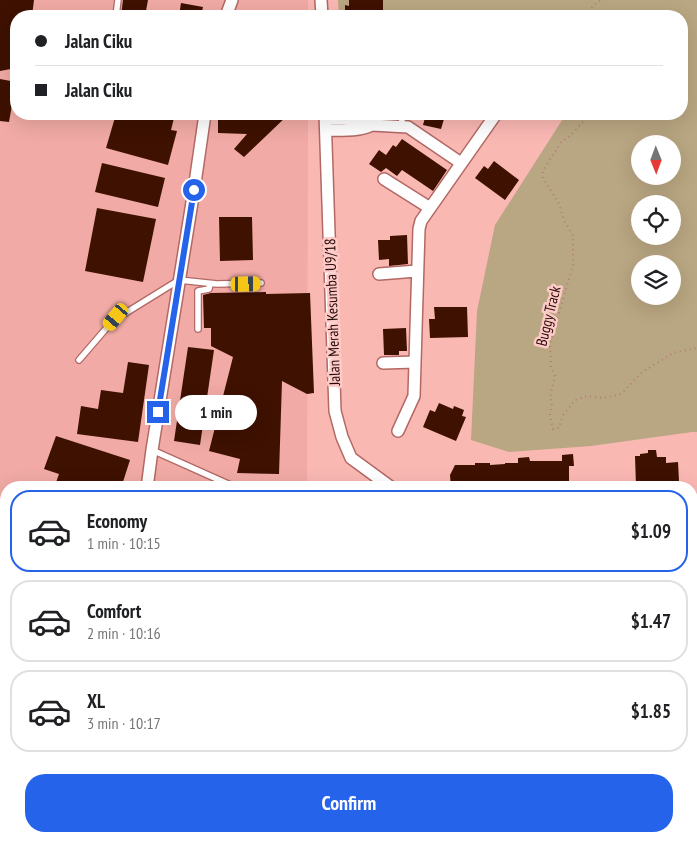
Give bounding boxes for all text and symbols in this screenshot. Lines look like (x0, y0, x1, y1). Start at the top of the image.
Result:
text: Jalan Ciku (65, 29, 132, 53)
text: Jalan Ciku (65, 78, 132, 102)
north arrow (631, 135, 681, 185)
map controls (631, 135, 681, 305)
route start (183, 179, 205, 201)
button: locate (631, 195, 681, 245)
street label: Jalan Merah Kesumba U9/18 (320, 238, 344, 387)
button: layers (631, 255, 681, 305)
car (230, 276, 261, 292)
street label: Buggy Track (531, 284, 565, 348)
car (100, 301, 131, 333)
callout: 1 min (176, 394, 258, 430)
route end (147, 401, 169, 423)
text: 1 min (200, 402, 232, 422)
icon: car (27, 509, 72, 554)
text: Economy (87, 509, 147, 533)
text: $1.09 (631, 519, 671, 543)
text: 1 min · 10:15 (87, 533, 161, 553)
icon: car (27, 599, 72, 644)
text: Comfort (87, 599, 141, 623)
text: $1.47 (631, 609, 671, 633)
text: 2 min · 10:16 (87, 623, 161, 643)
icon: car (27, 689, 72, 734)
text: XL (87, 689, 105, 713)
text: $1.85 (631, 699, 671, 723)
text: 3 min · 10:17 (87, 713, 161, 733)
button: Confirm (25, 774, 673, 832)

